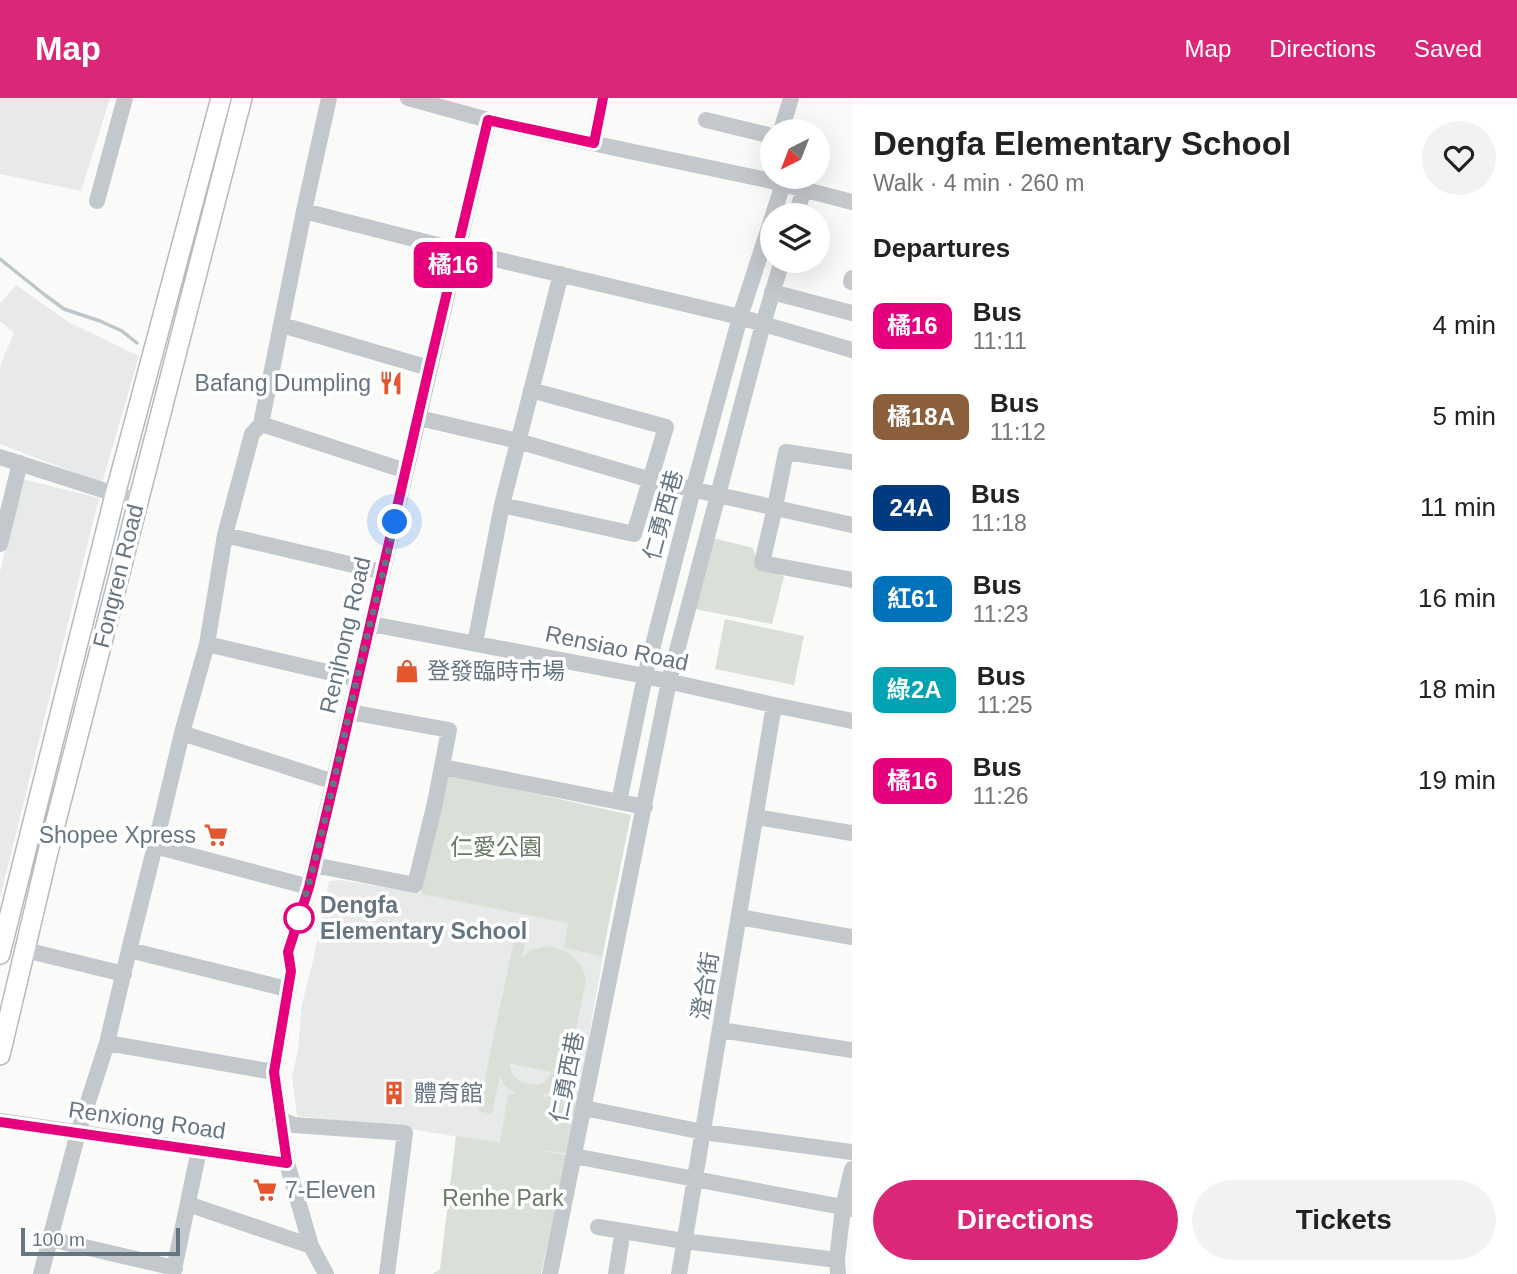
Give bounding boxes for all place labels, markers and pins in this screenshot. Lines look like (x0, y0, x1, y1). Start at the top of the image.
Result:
restaurant icon: Bafang Dumpling (377, 369, 405, 397)
place label: Bafang Dumpling (195, 370, 371, 396)
shop icon: 登發臨時市場 (393, 657, 421, 685)
place label: 登發臨時市場 (427, 658, 565, 684)
supermarket icon: Shopee Xpress (202, 821, 230, 849)
place label: Shopee Xpress (39, 822, 196, 848)
place label: Dengfa Elementary School (320, 892, 527, 944)
marker: Dengfa Elementary School (284, 903, 314, 933)
building icon: 體育館 (380, 1079, 408, 1107)
place label: 體育館 (414, 1080, 483, 1106)
supermarket icon: 7-Eleven (251, 1176, 279, 1204)
place label: 7-Eleven (285, 1177, 376, 1203)

